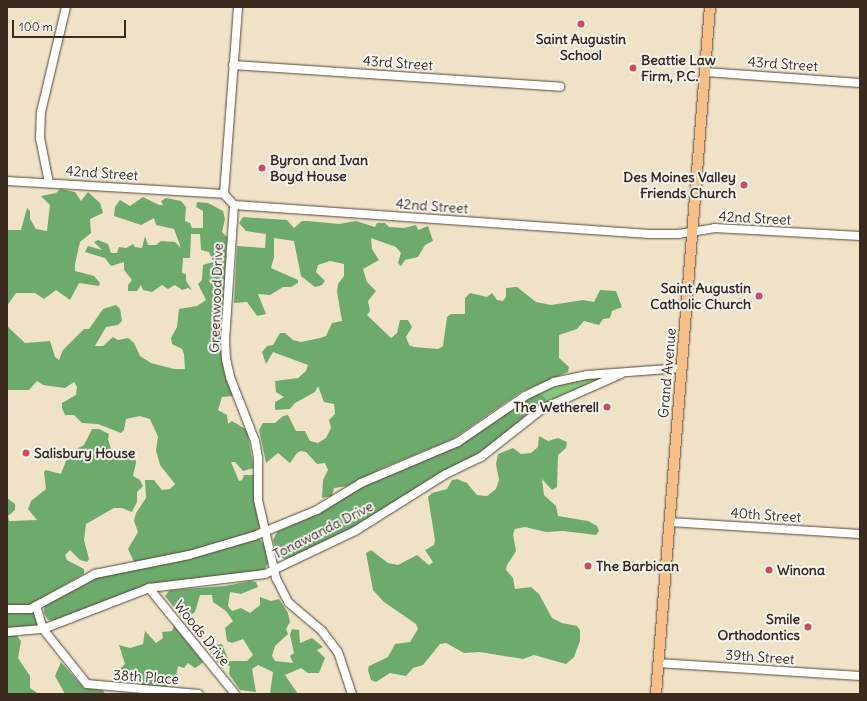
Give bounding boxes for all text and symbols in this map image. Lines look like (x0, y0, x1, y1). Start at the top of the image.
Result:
scale bar (14, 12, 128, 38)
text: 100 m (19, 19, 53, 34)
marker: Saint Augustin School (576, 19, 586, 29)
place label: Saint Augustin School (536, 31, 626, 64)
street label: 43rd Street (362, 52, 434, 74)
place label: Beattie Law Firm, P.C. (641, 52, 716, 84)
street label: 43rd Street (747, 53, 819, 75)
marker: Beattie Law Firm, P.C. (628, 63, 638, 73)
place label: Byron and Ivan Boyd House (270, 152, 368, 184)
street label: 42nd Street (65, 162, 139, 184)
marker: Byron and Ivan Boyd House (257, 163, 267, 173)
place label: Des Moines Valley Friends Church (623, 169, 736, 202)
marker: Des Moines Valley Friends Church (739, 180, 749, 190)
street label: 42nd Street (395, 195, 469, 217)
street label: 42nd Street (718, 208, 792, 228)
street label: Greenwood Drive (206, 243, 226, 353)
place label: Saint Augustin Catholic Church (650, 280, 751, 312)
marker: Saint Augustin Catholic Church (754, 291, 764, 301)
street label: Grand Avenue (655, 327, 679, 419)
place label: The Wetherell (514, 399, 599, 415)
marker: The Wetherell (602, 402, 612, 412)
place label: Salisbury House (34, 445, 135, 461)
marker: Salisbury House (21, 448, 31, 458)
street label: Tonawanda Drive (270, 498, 376, 562)
street label: 40th Street (730, 504, 802, 526)
place label: The Barbican (596, 558, 679, 574)
marker: The Barbican (583, 561, 593, 571)
place label: Winona (777, 562, 825, 578)
marker: Winona (764, 565, 774, 575)
street label: Woods Drive (171, 597, 233, 669)
place label: Smile Orthodontics (717, 611, 800, 644)
marker: Smile Orthodontics (803, 622, 813, 632)
street label: 39th Street (725, 646, 795, 668)
street label: 38th Place (112, 666, 180, 688)

